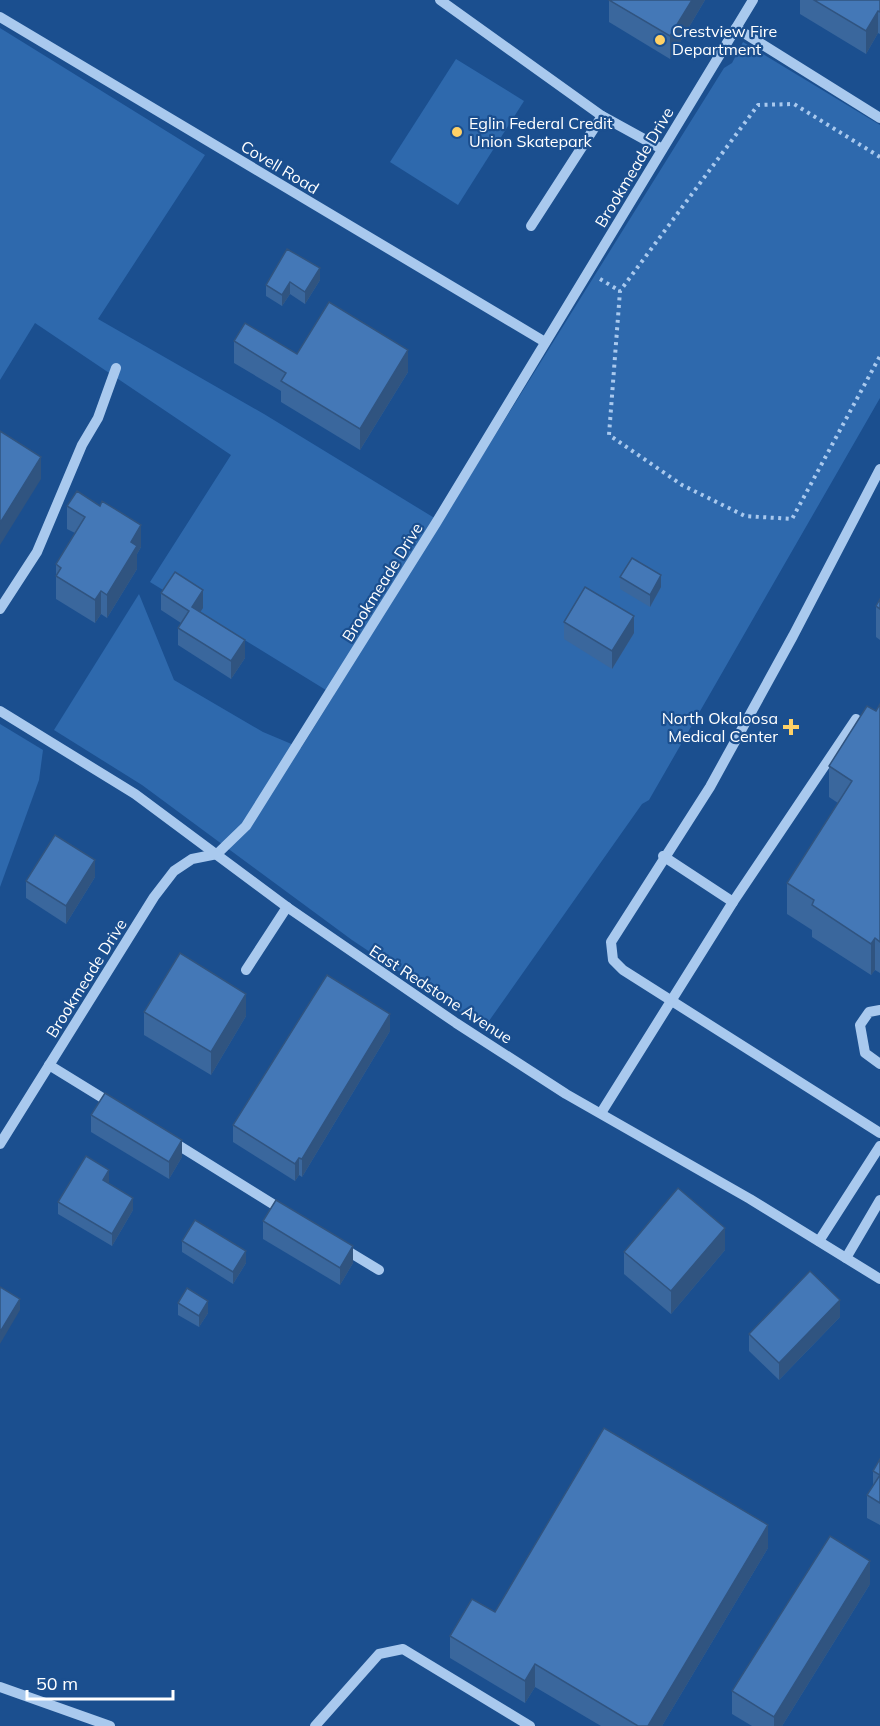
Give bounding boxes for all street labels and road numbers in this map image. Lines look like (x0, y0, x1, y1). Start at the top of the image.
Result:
street label: Brookmeade Drive (590, 103, 678, 231)
street label: Covell Road (237, 136, 323, 198)
street label: Brookmeade Drive (337, 519, 427, 645)
street label: Brookmeade Drive (41, 915, 131, 1041)
street label: East Redstone Avenue (366, 940, 516, 1048)

